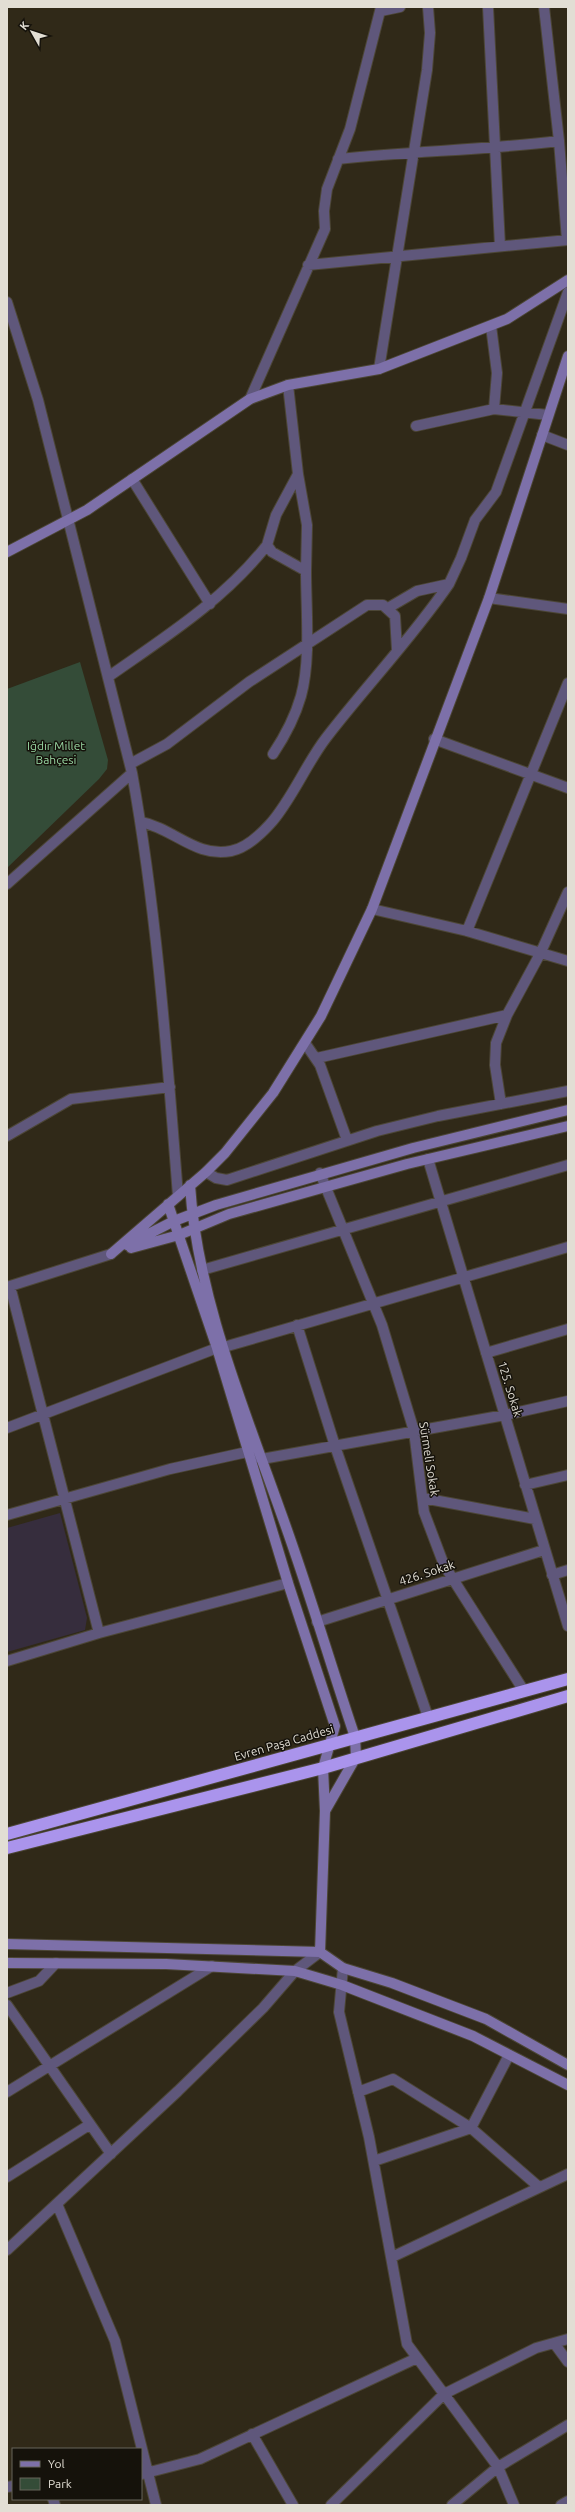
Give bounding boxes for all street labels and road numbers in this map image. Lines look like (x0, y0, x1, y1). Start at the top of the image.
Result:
street label: 125. Sokak (496, 1359, 525, 1418)
street label: Sürmeli Sokak (417, 1421, 442, 1497)
street label: 426. Sokak (397, 1557, 456, 1588)
street label: Evren Paşa Caddesi (233, 1722, 335, 1763)

